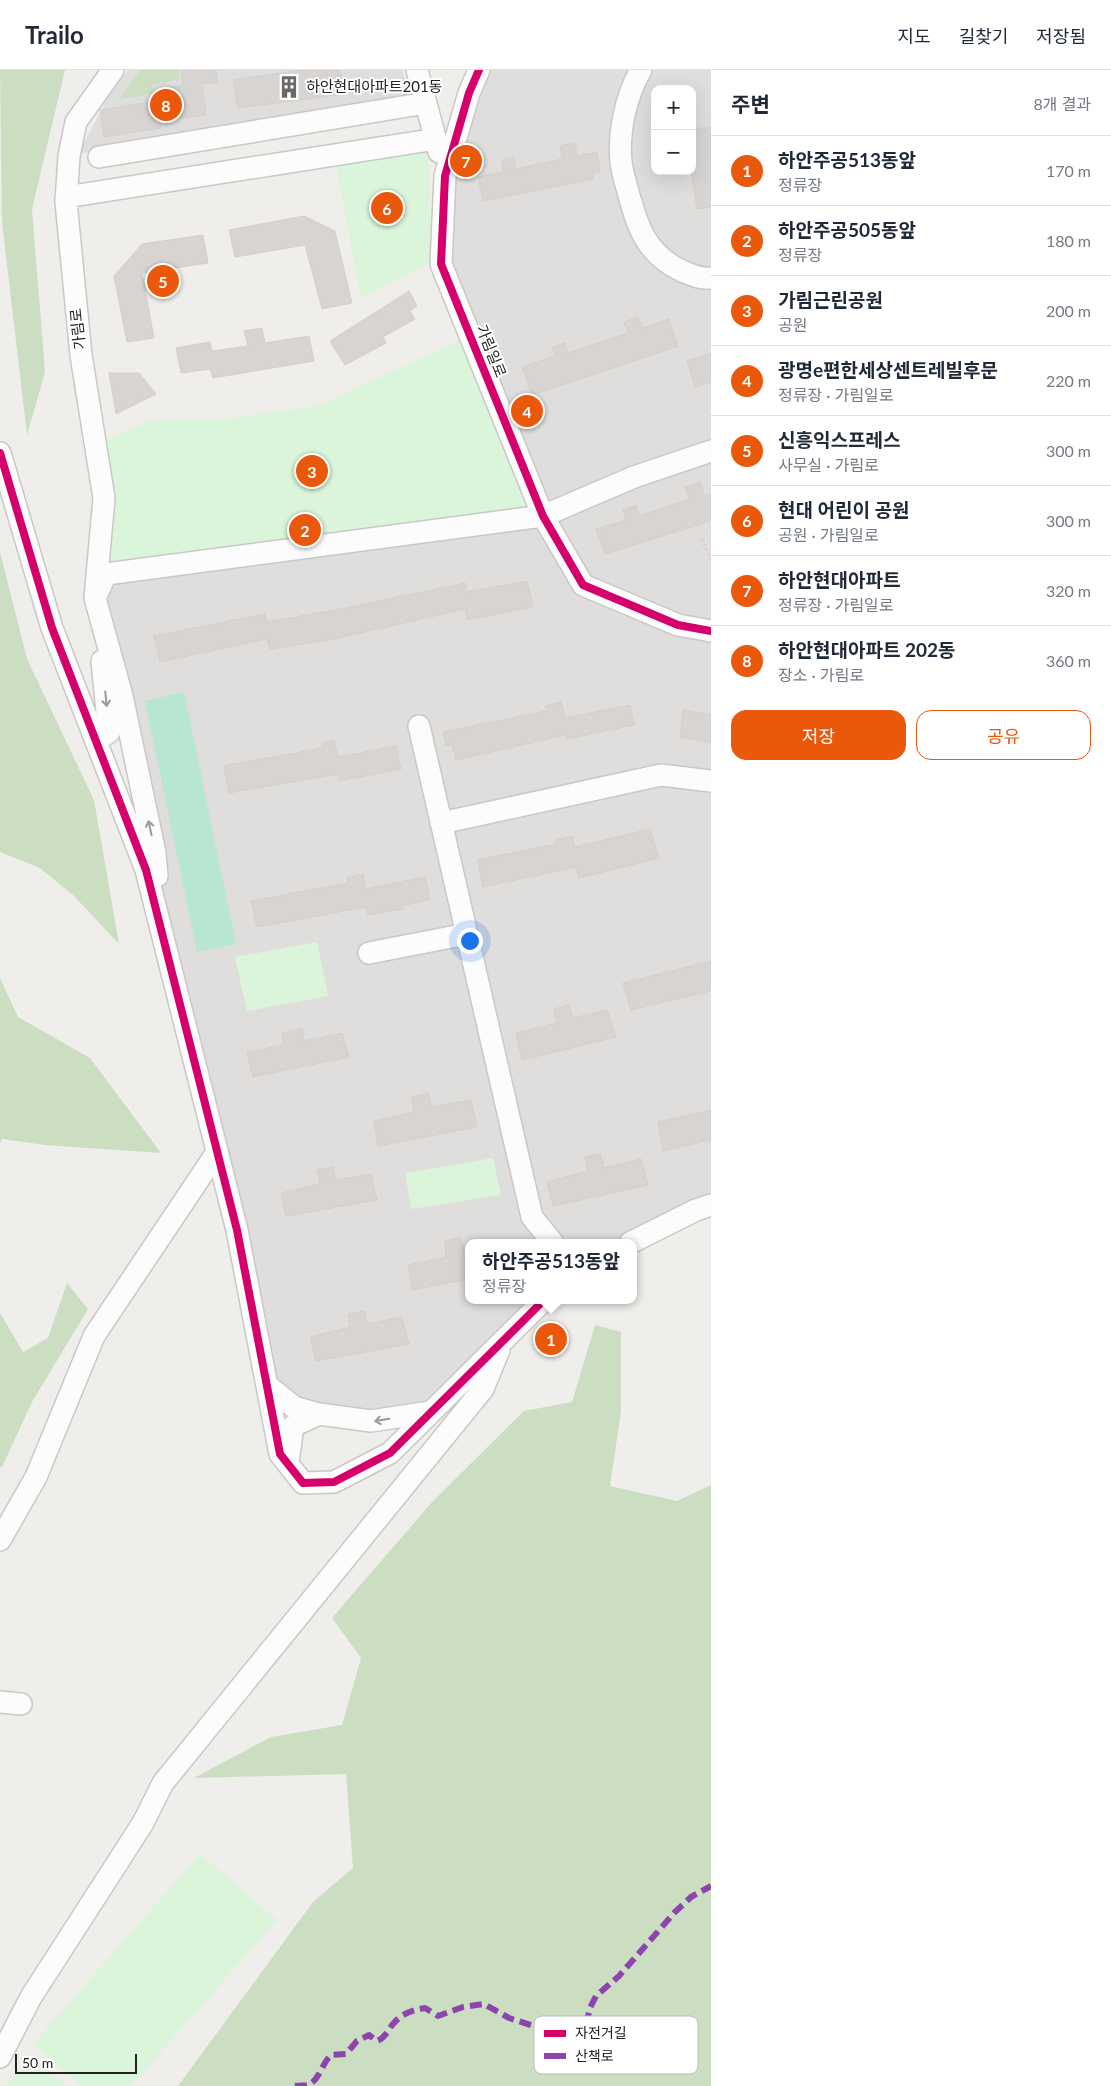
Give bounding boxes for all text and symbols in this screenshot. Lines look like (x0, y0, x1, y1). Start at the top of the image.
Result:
text: Trailo (25, 20, 84, 49)
text: 지도 (898, 25, 931, 47)
text: 길찾기 (959, 25, 1008, 47)
text: 저장됨 (1036, 25, 1086, 47)
building icon: 하안현대아파트201동 (276, 74, 302, 100)
place label: 하안현대아파트201동 (306, 77, 443, 95)
map controls (651, 85, 696, 175)
button: + (651, 85, 696, 130)
pin: 8 (150, 86, 182, 124)
text: 주변 (731, 91, 770, 116)
text: 8개 결과 (1033, 94, 1091, 113)
button: − (651, 130, 696, 175)
pin: 7 (450, 142, 482, 180)
text: 하안주공513동앞 (778, 148, 916, 171)
text: 1 (742, 161, 752, 180)
text: 170 m (1046, 161, 1091, 180)
text: 정류장 (778, 175, 822, 194)
pin: 6 (371, 189, 403, 227)
text: 하안주공505동앞 (778, 218, 916, 241)
text: 2 (742, 231, 752, 250)
text: 180 m (1046, 231, 1091, 250)
text: 정류장 (778, 245, 822, 264)
pin: 5 (147, 262, 179, 300)
text: 가림근린공원 (778, 288, 883, 311)
text: 3 (742, 301, 752, 320)
text: 200 m (1046, 301, 1091, 320)
street label: 가림로 (66, 308, 88, 351)
text: 공원 (778, 315, 807, 334)
street label: 가림일로 (473, 322, 511, 380)
text: 광명e편한세상센트레빌후문 (778, 358, 998, 381)
text: 4 (742, 371, 752, 390)
text: 220 m (1046, 371, 1091, 390)
text: 정류장 · 가림일로 (778, 385, 893, 404)
pin: 4 (511, 392, 543, 430)
text: 신흥익스프레스 (778, 428, 900, 451)
text: 5 (742, 441, 752, 460)
text: 300 m (1046, 441, 1091, 460)
pin: 3 (296, 452, 328, 490)
text: 사무실 · 가림로 (778, 455, 879, 474)
text: 현대 어린이 공원 (778, 498, 910, 521)
pin: 2 (289, 511, 321, 549)
text: 6 (742, 511, 752, 530)
text: 300 m (1046, 511, 1091, 530)
text: 공원 · 가림일로 (778, 525, 879, 544)
text: 하안현대아파트 (778, 568, 900, 591)
text: 7 (742, 581, 752, 600)
text: 320 m (1046, 581, 1091, 600)
text: 정류장 · 가림일로 (778, 595, 893, 614)
text: 하안현대아파트 202동 (778, 638, 956, 661)
text: 8 (742, 651, 752, 670)
text: 360 m (1046, 651, 1091, 670)
text: 장소 · 가림로 (778, 665, 864, 684)
one-way arrow (101, 691, 110, 707)
button: 저장 (731, 710, 906, 760)
button: 공유 (916, 710, 1091, 760)
one-way arrow (144, 821, 154, 837)
your location (457, 928, 483, 954)
popup (465, 1239, 637, 1304)
text: 하안주공513동앞 (482, 1249, 620, 1272)
text: 정류장 (482, 1276, 526, 1295)
pin: 1 (535, 1320, 567, 1358)
one-way arrow (375, 1415, 391, 1425)
legend (534, 2016, 698, 2074)
text: 자전거길 (575, 2024, 627, 2041)
text: 산책로 (575, 2047, 614, 2064)
scale bar (15, 2051, 138, 2074)
text: 50 m (22, 2054, 53, 2071)

